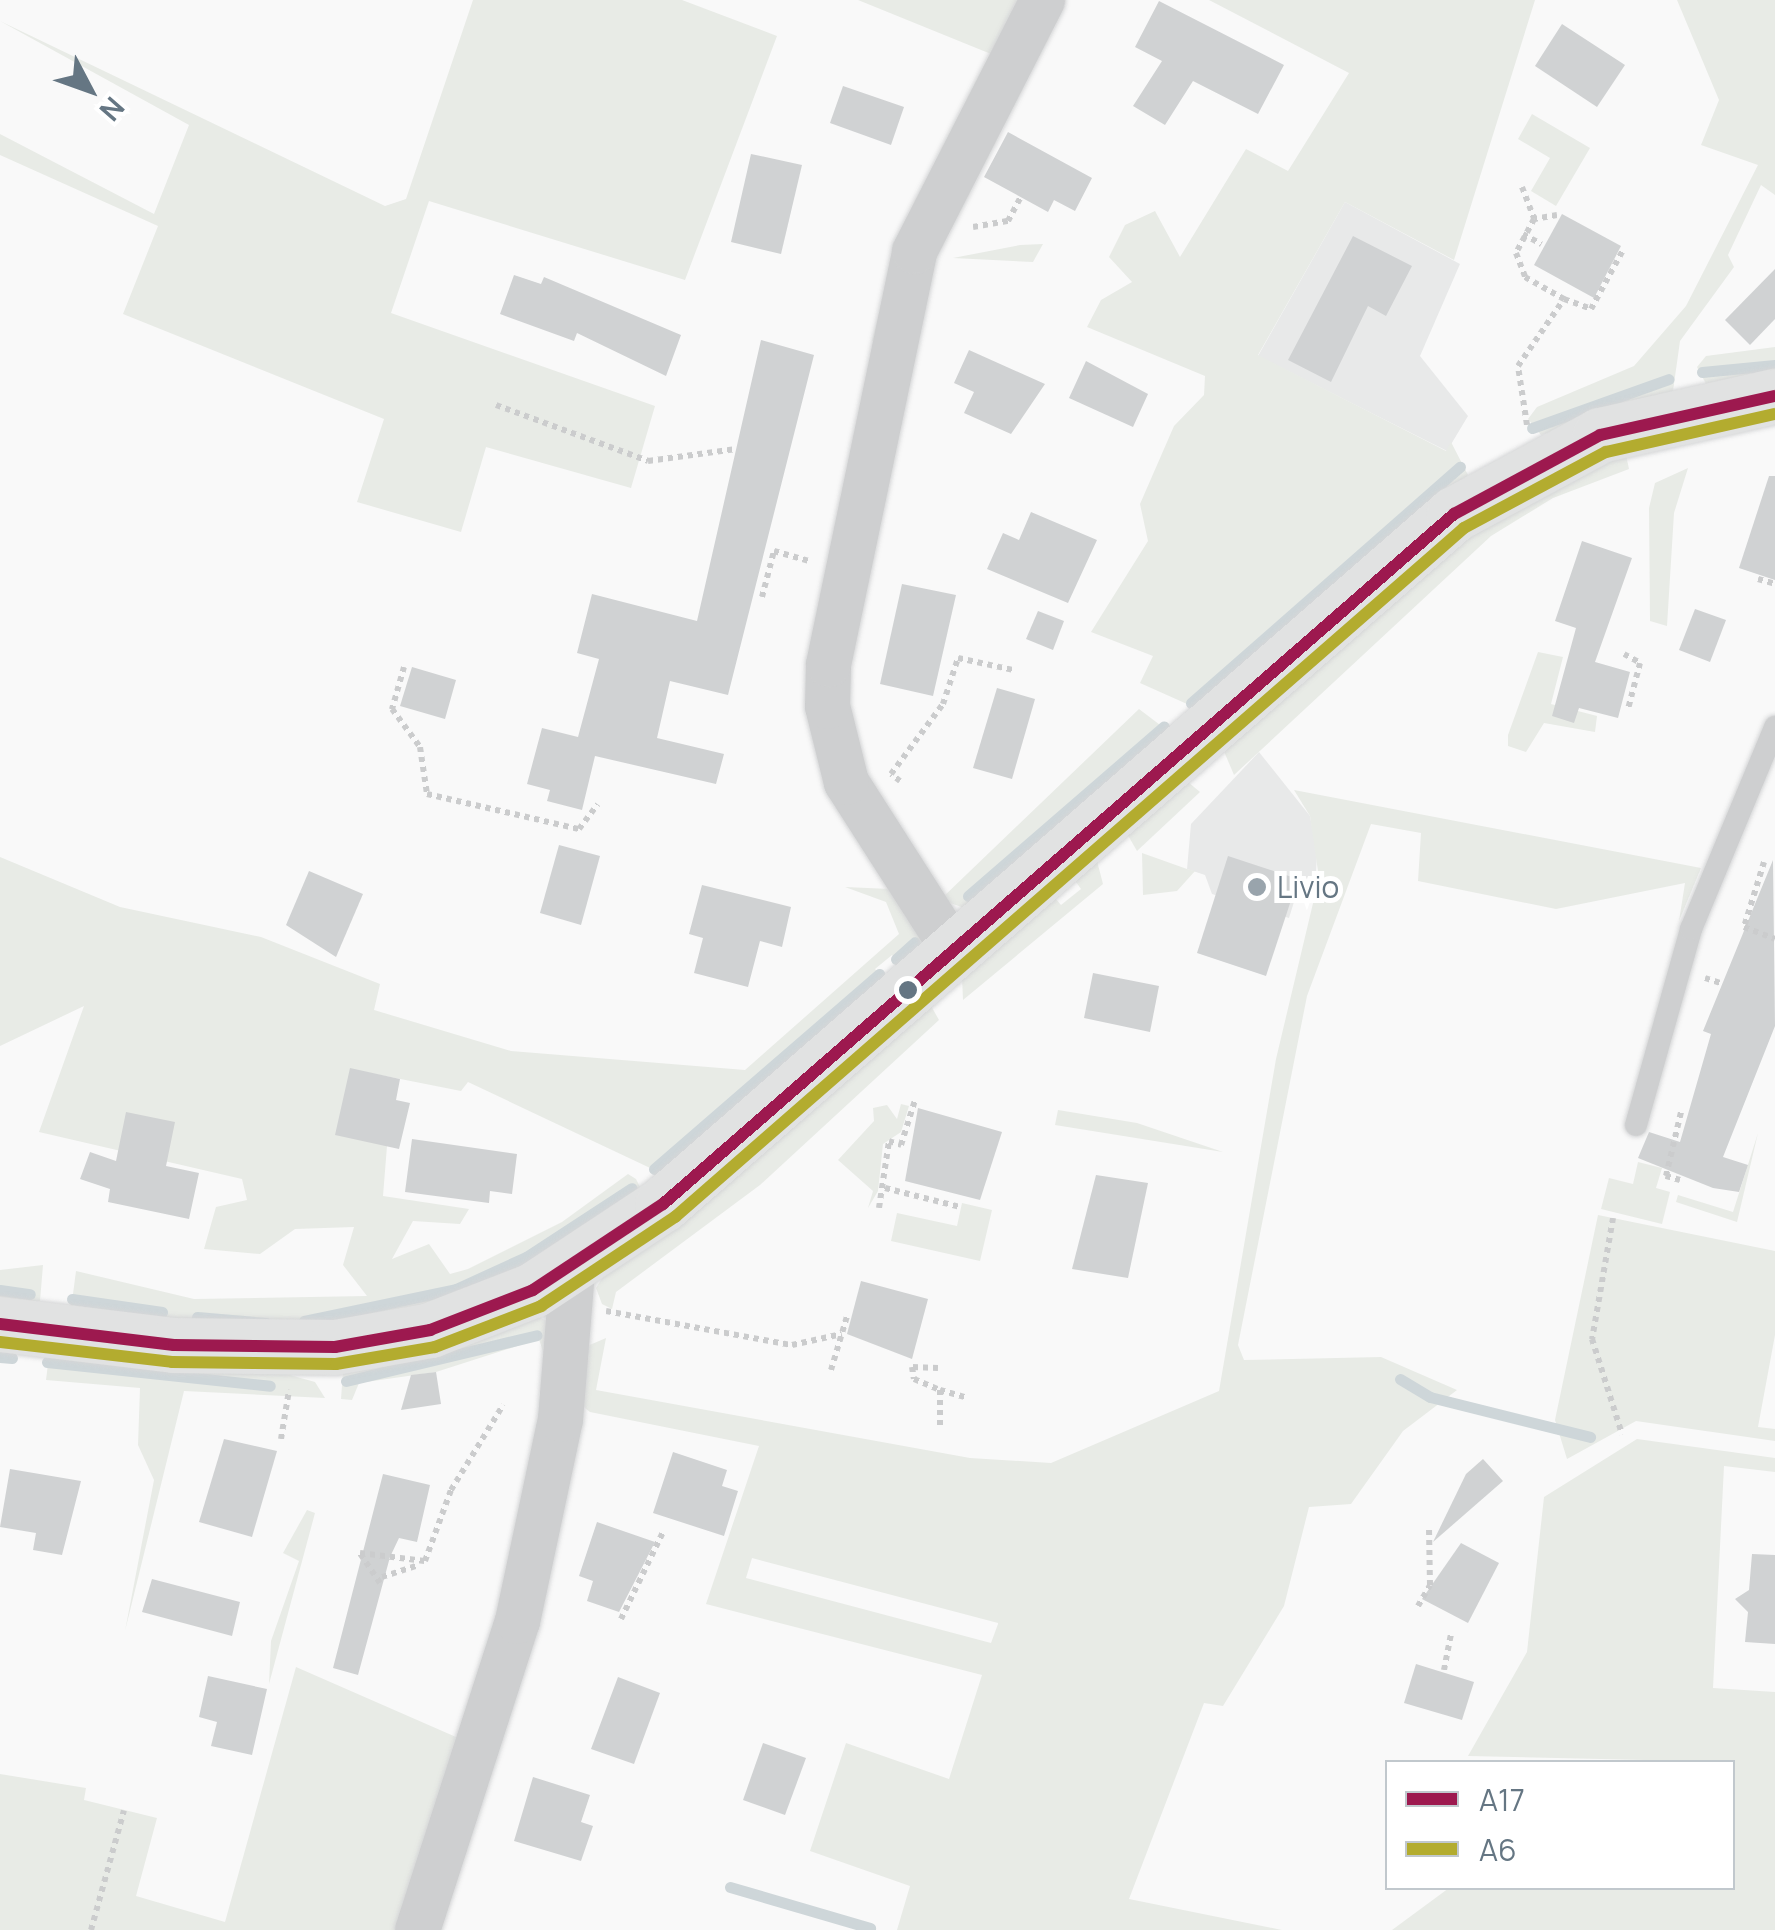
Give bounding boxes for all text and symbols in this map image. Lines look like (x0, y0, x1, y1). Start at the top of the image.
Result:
north arrow (40, 40, 140, 140)
text: N (92, 90, 134, 130)
place label: Livio (1277, 869, 1339, 905)
marker: Livio (1246, 876, 1268, 898)
unlabelled marker (898, 980, 918, 1000)
legend (1385, 1760, 1735, 1890)
text: A17 (1479, 1779, 1525, 1820)
text: A6 (1479, 1829, 1517, 1870)

